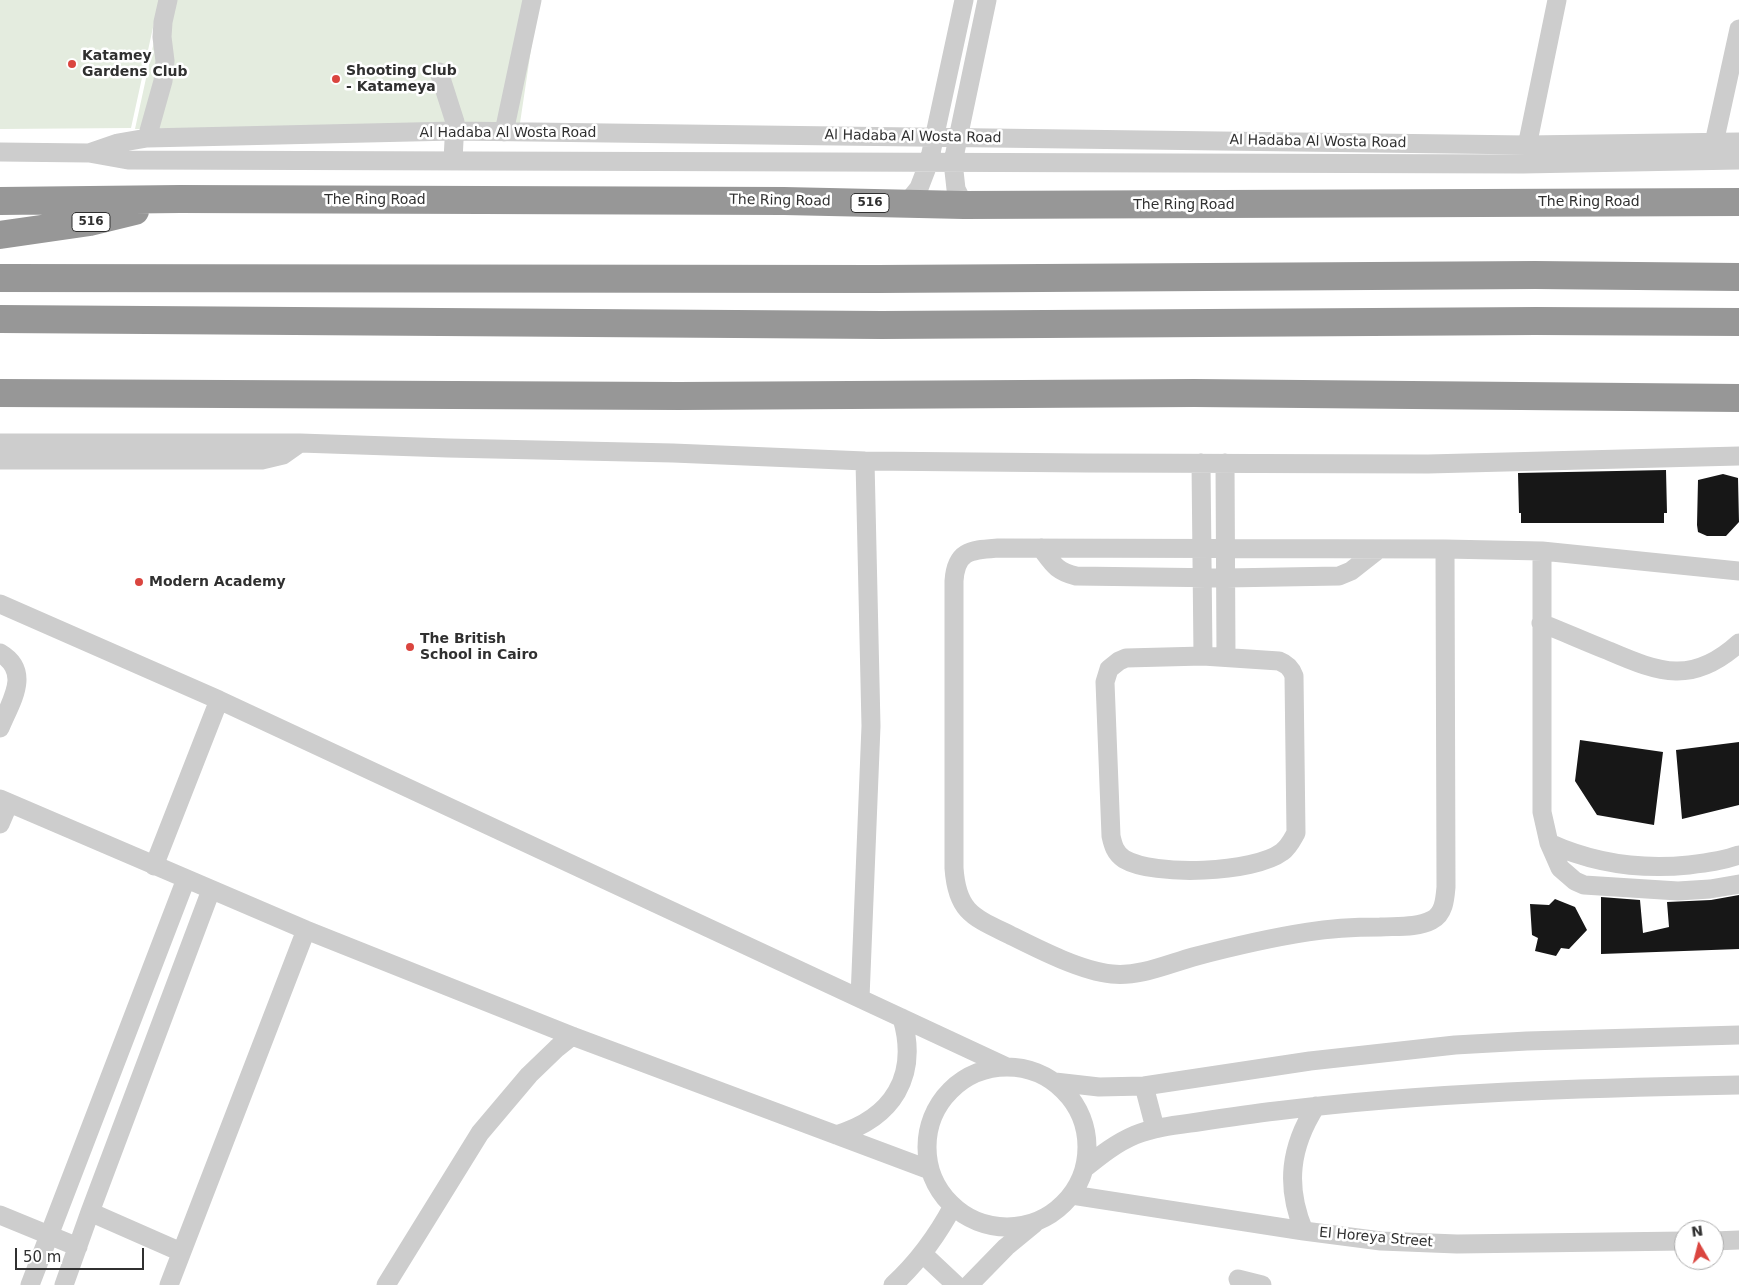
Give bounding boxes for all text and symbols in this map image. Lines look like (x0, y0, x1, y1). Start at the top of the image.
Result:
place label: Katamey Gardens Club (82, 48, 188, 80)
marker: Katamey Gardens Club (66, 58, 78, 70)
place label: Shooting Club - Katameya (346, 63, 457, 95)
marker: Shooting Club - Katameya (330, 73, 342, 85)
street label: Al Hadaba Al Wosta Road (420, 125, 596, 141)
street label: Al Hadaba Al Wosta Road (824, 127, 1002, 147)
street label: Al Hadaba Al Wosta Road (1229, 132, 1407, 152)
street label: The Ring Road (324, 192, 426, 208)
street label: The Ring Road (729, 192, 831, 210)
road number: 516 (851, 194, 889, 212)
street label: The Ring Road (1538, 194, 1640, 210)
street label: The Ring Road (1133, 197, 1235, 213)
road number: 516 (72, 212, 110, 232)
place label: Modern Academy (149, 574, 286, 590)
marker: Modern Academy (133, 576, 145, 588)
place label: The British School in Cairo (420, 631, 538, 664)
marker: The British School in Cairo (404, 641, 416, 653)
north arrow (1674, 1220, 1724, 1270)
text: N (1690, 1222, 1704, 1240)
street label: El Horeya Street (1318, 1225, 1434, 1251)
scale bar (18, 1238, 146, 1270)
text: 50 m (23, 1248, 61, 1266)

